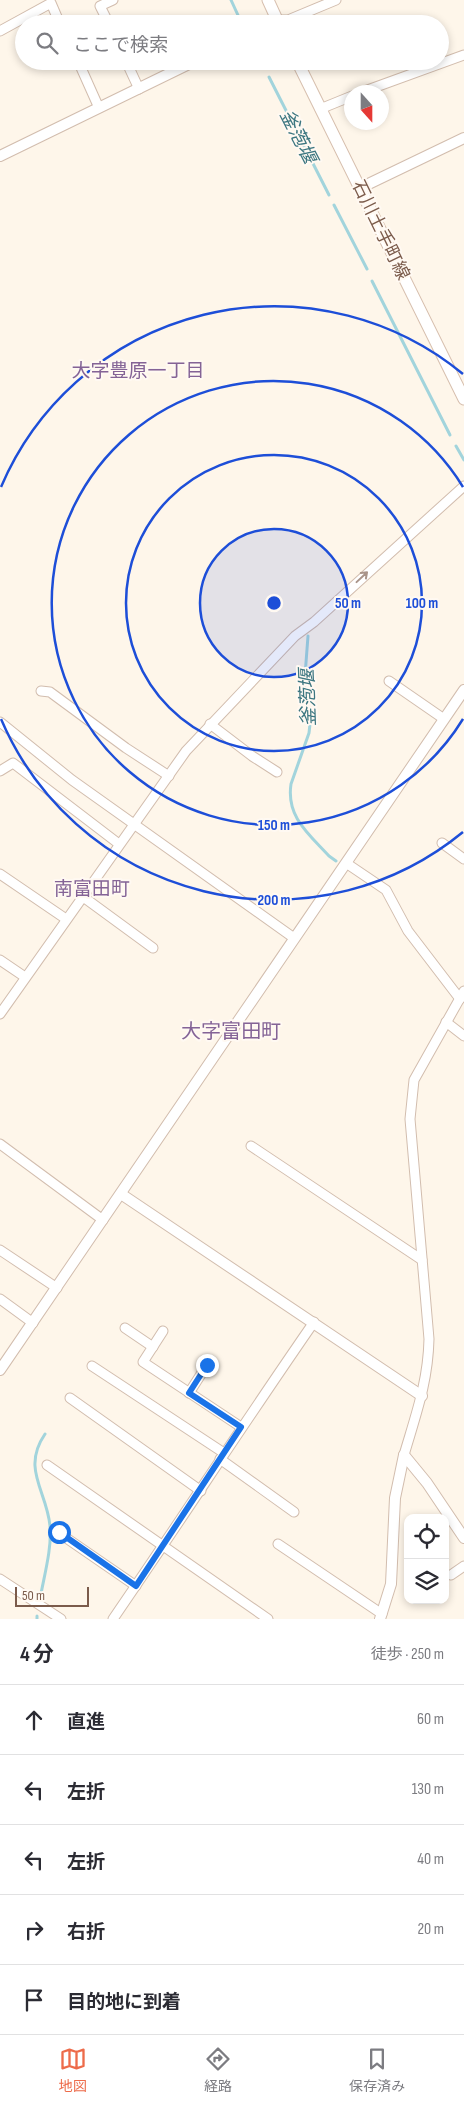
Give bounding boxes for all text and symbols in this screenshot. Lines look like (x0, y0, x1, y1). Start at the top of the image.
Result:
search box (15, 15, 449, 70)
icon: search (33, 29, 61, 57)
text: ここで検索 (73, 34, 168, 57)
north arrow (344, 85, 389, 130)
water label: 釜萢堰 (274, 106, 322, 170)
street label: 石川土手町線 (347, 177, 414, 283)
district label: 大字豊原一丁目 (71, 360, 205, 383)
one-way arrow (356, 572, 369, 583)
centre of rings (265, 594, 283, 612)
text: 50 m (335, 594, 361, 613)
text: 100 m (406, 594, 438, 613)
water label: 釜萢堰 (296, 666, 321, 727)
text: 150 m (258, 816, 290, 835)
district label: 南富田町 (54, 878, 130, 901)
text: 200 m (257, 891, 291, 910)
district label: 大字富田町 (181, 1020, 281, 1044)
route end (196, 1354, 219, 1377)
map controls (404, 1514, 449, 1604)
button: locate (404, 1514, 449, 1559)
route start (48, 1521, 71, 1544)
button: layers (404, 1559, 449, 1604)
scale bar (15, 1584, 89, 1607)
text: 50 m (22, 1587, 45, 1604)
text: 4 分 (20, 1642, 54, 1667)
text: 徒歩 · 250 m (371, 1645, 444, 1664)
icon: ahead (20, 1706, 48, 1734)
text: 60 m (417, 1710, 444, 1729)
text: 直進 (67, 1711, 105, 1734)
icon: left (20, 1776, 48, 1804)
text: 130 m (412, 1780, 444, 1799)
text: 左折 (67, 1781, 105, 1804)
icon: left (20, 1846, 48, 1874)
text: 40 m (417, 1850, 444, 1869)
text: 左折 (67, 1851, 105, 1874)
icon: right (20, 1916, 48, 1944)
text: 20 m (417, 1920, 444, 1939)
text: 右折 (67, 1921, 105, 1944)
icon: arrive (20, 1986, 48, 2014)
text: 目的地に到着 (67, 1991, 181, 2014)
tab: 地図 (59, 2045, 87, 2095)
tab: 経路 (204, 2045, 232, 2095)
tab: 保存済み (349, 2045, 405, 2095)

